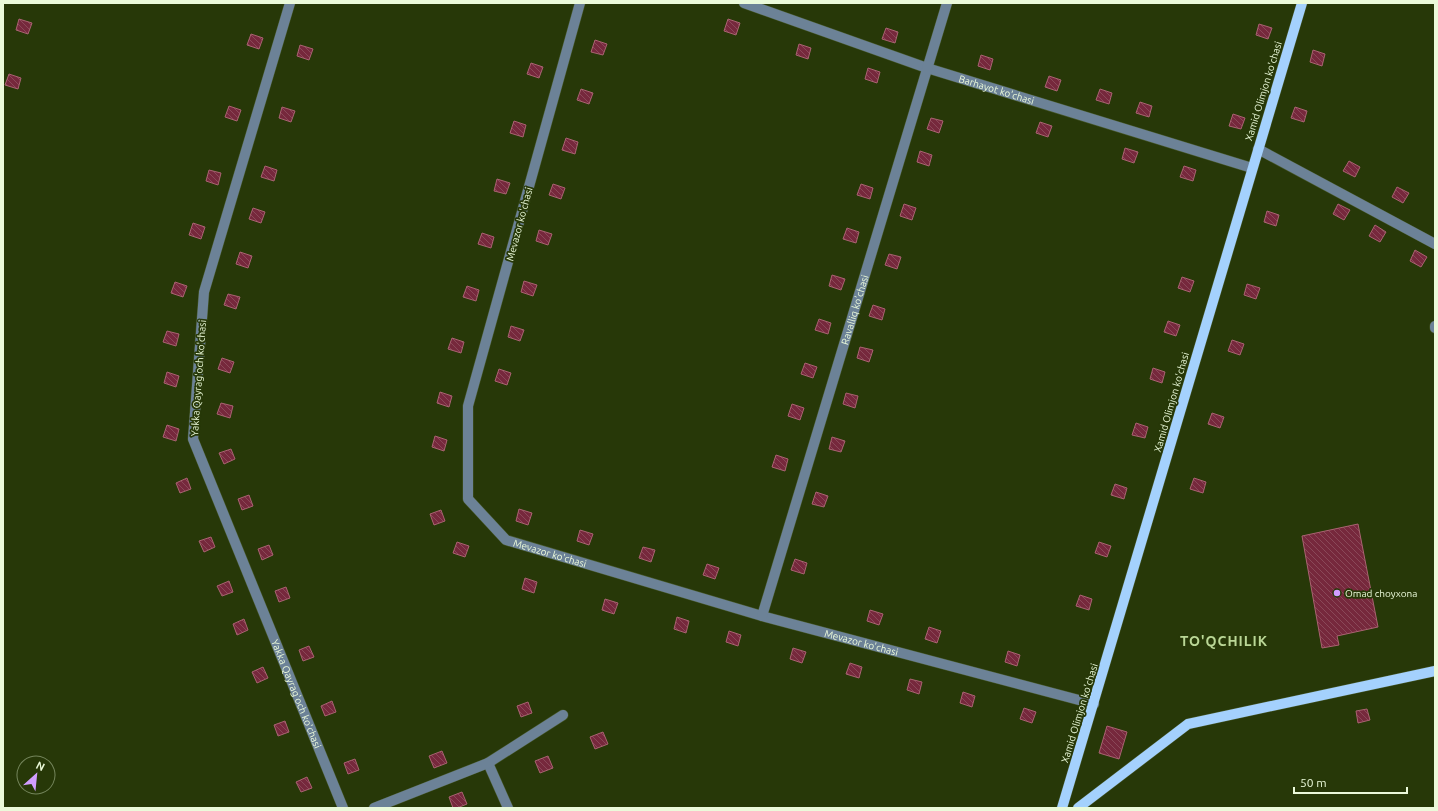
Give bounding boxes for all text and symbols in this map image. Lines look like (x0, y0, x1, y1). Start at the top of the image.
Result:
street label: Xamid Olimjon ko'chasi (1243, 40, 1284, 142)
street label: Barhayot ko'chasi (957, 73, 1035, 107)
street label: Mevazor ko'chasi (504, 186, 535, 262)
street label: Ravalliq ko'chasi (839, 274, 871, 346)
street label: Yakka Qayrag'och ko'chasi (189, 320, 208, 437)
street label: Xamid Olimjon ko'chasi (1152, 351, 1191, 453)
street label: Mevazor ko'chasi (512, 537, 588, 570)
marker: Omad choyxona (1332, 588, 1342, 598)
place label: Omad choyxona (1345, 588, 1417, 599)
street label: Mevazor ko'chasi (823, 628, 899, 658)
district label: TO'QCHILIK (1180, 633, 1268, 649)
street label: Yakka Qayrag'och ko'chasi (269, 638, 323, 750)
street label: Xamid Olimjon ko'chasi (1059, 662, 1100, 764)
north arrow (16, 755, 56, 795)
text: N (34, 759, 47, 773)
scale bar (1294, 769, 1407, 795)
text: 50 m (1300, 776, 1327, 789)

